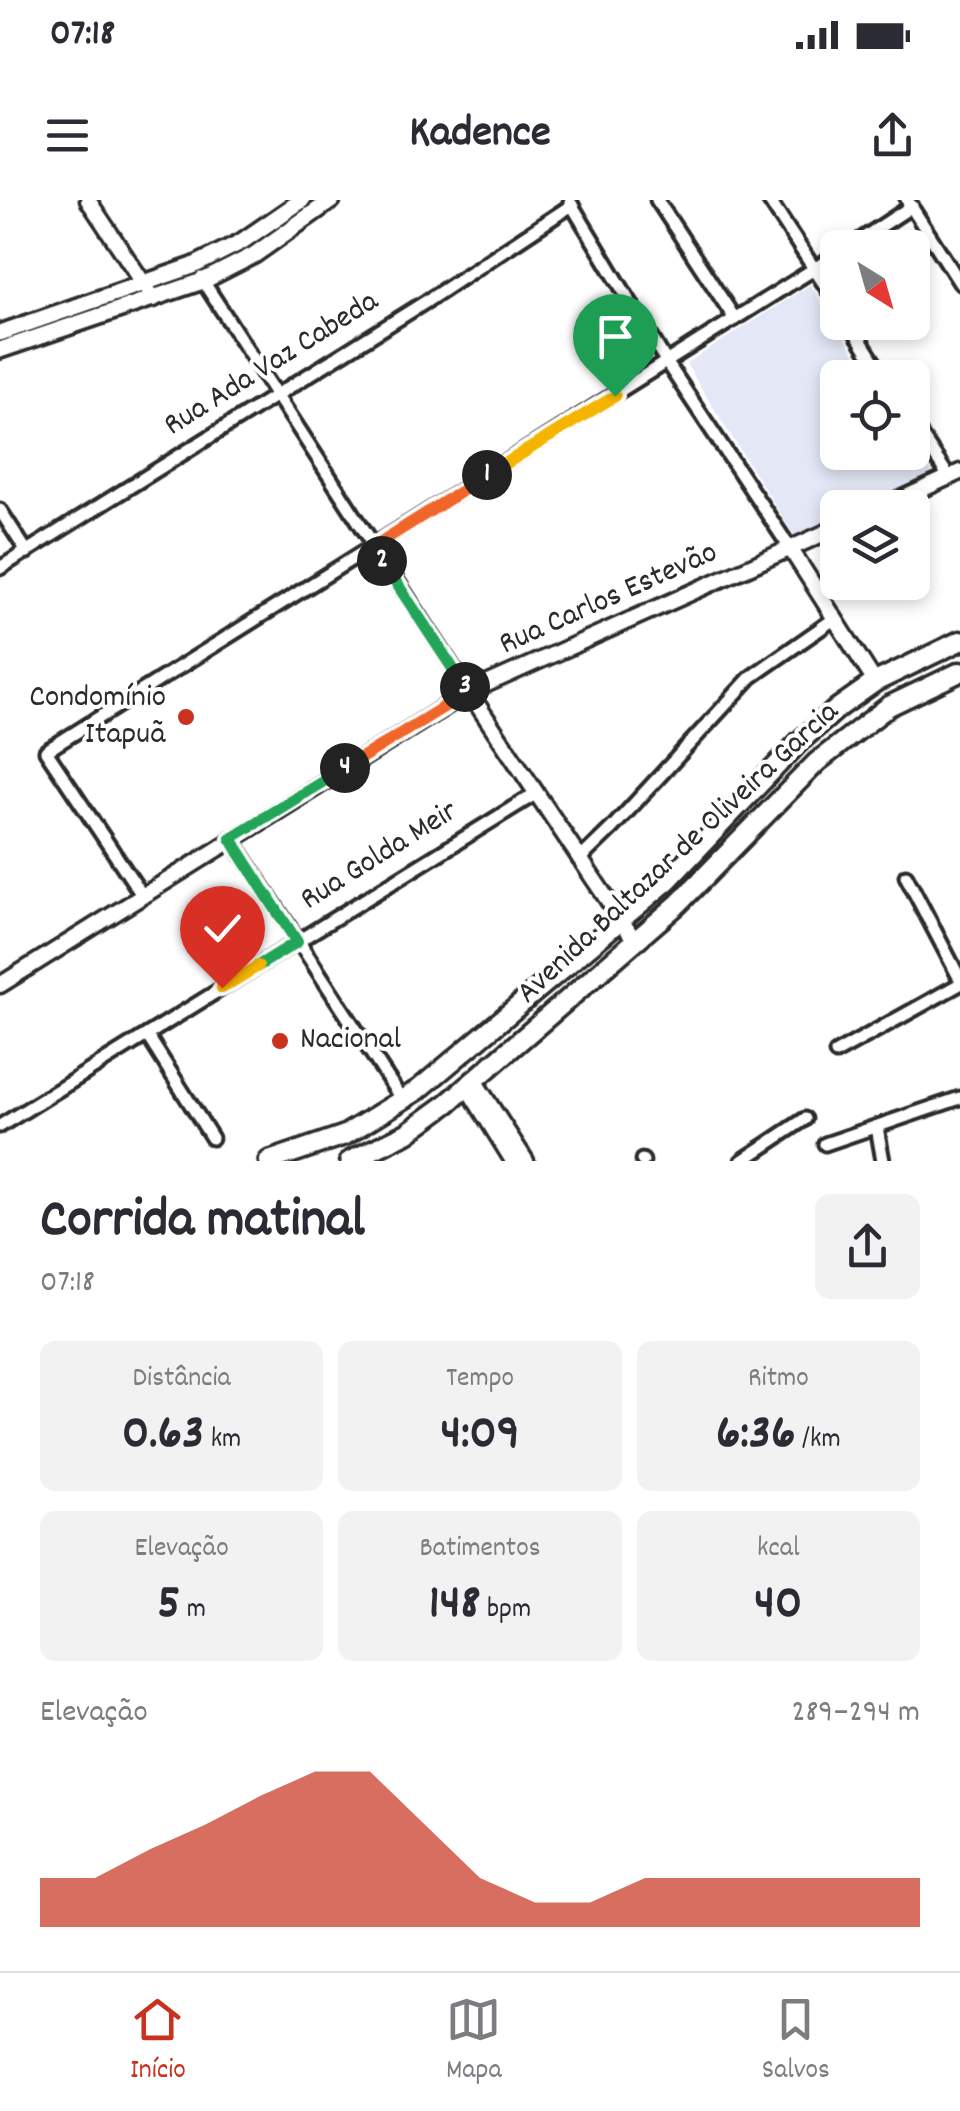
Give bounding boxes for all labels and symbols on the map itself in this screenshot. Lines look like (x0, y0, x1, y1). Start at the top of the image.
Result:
north arrow (820, 230, 930, 340)
street label: Rua Ada Vaz Cabeda (156, 280, 389, 449)
pin (573, 294, 658, 397)
pin: 1 (462, 450, 512, 500)
street label: Rua Carlos Estevão (493, 531, 725, 669)
pin: 2 (357, 536, 407, 586)
pin: 3 (440, 662, 490, 712)
place label: Condomínio Itapuã (29, 676, 166, 759)
street label: Avenida Baltazar de Oliveira Garcia (507, 691, 851, 1016)
marker: Condomínio Itapuã (175, 706, 197, 728)
pin: 4 (320, 743, 370, 793)
street label: Rua Golda Meir (292, 790, 468, 924)
pin (180, 886, 265, 989)
place label: Nacional (300, 1018, 402, 1064)
marker: Nacional (269, 1030, 291, 1052)

